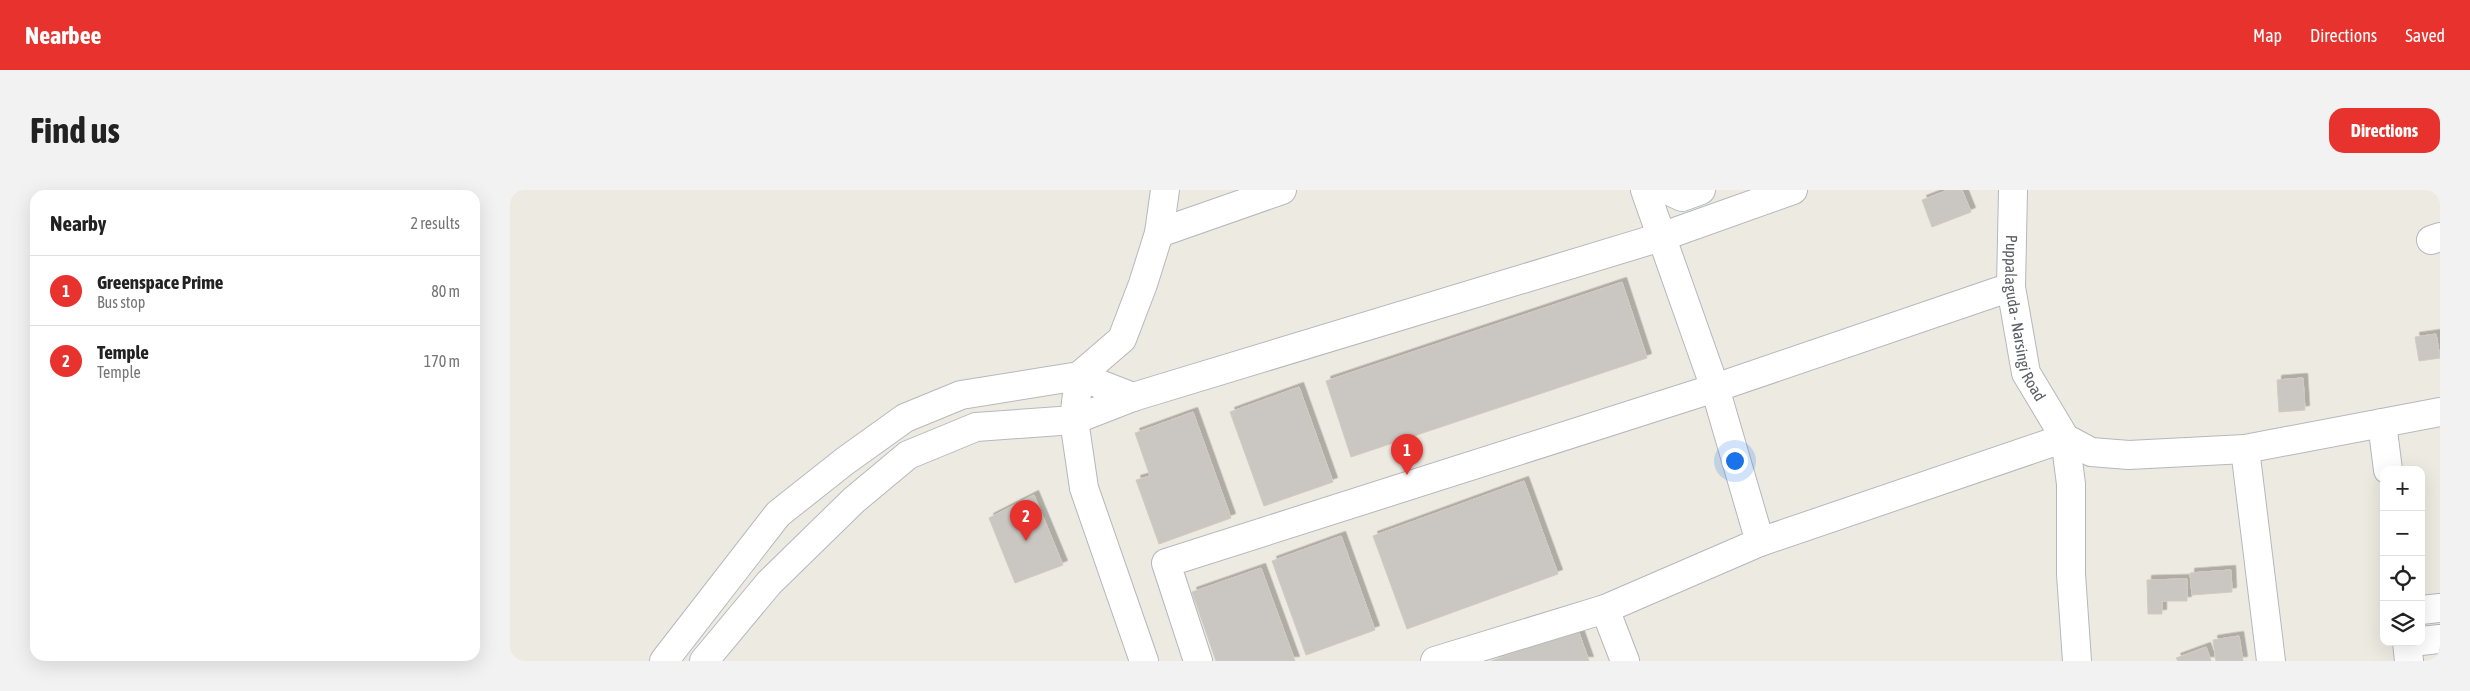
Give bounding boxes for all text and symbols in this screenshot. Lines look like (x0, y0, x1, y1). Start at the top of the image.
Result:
text: Nearbee (25, 22, 101, 49)
text: Map (2253, 25, 2282, 46)
text: Directions (2310, 25, 2377, 46)
text: Saved (2405, 25, 2445, 46)
button: Directions (2329, 108, 2440, 153)
text: Find us (30, 110, 120, 150)
text: Nearby (50, 211, 106, 235)
text: 2 results (410, 214, 460, 232)
street label: Puppalaguda - Narsingi Road (2001, 235, 2050, 404)
text: Greenspace Prime (97, 271, 223, 293)
text: 1 (62, 282, 70, 300)
text: 80 m (431, 282, 460, 300)
text: Bus stop (97, 293, 145, 311)
text: Temple (97, 341, 149, 363)
text: 2 (62, 352, 70, 370)
text: 170 m (424, 352, 460, 370)
text: Temple (97, 363, 141, 381)
pin: 1 (1391, 434, 1423, 475)
your location (1722, 448, 1748, 474)
map controls (2380, 466, 2425, 646)
button: + (2380, 466, 2425, 511)
pin: 2 (1010, 500, 1042, 541)
button: − (2380, 511, 2425, 556)
button: locate (2380, 556, 2425, 601)
button: layers (2380, 601, 2425, 646)

